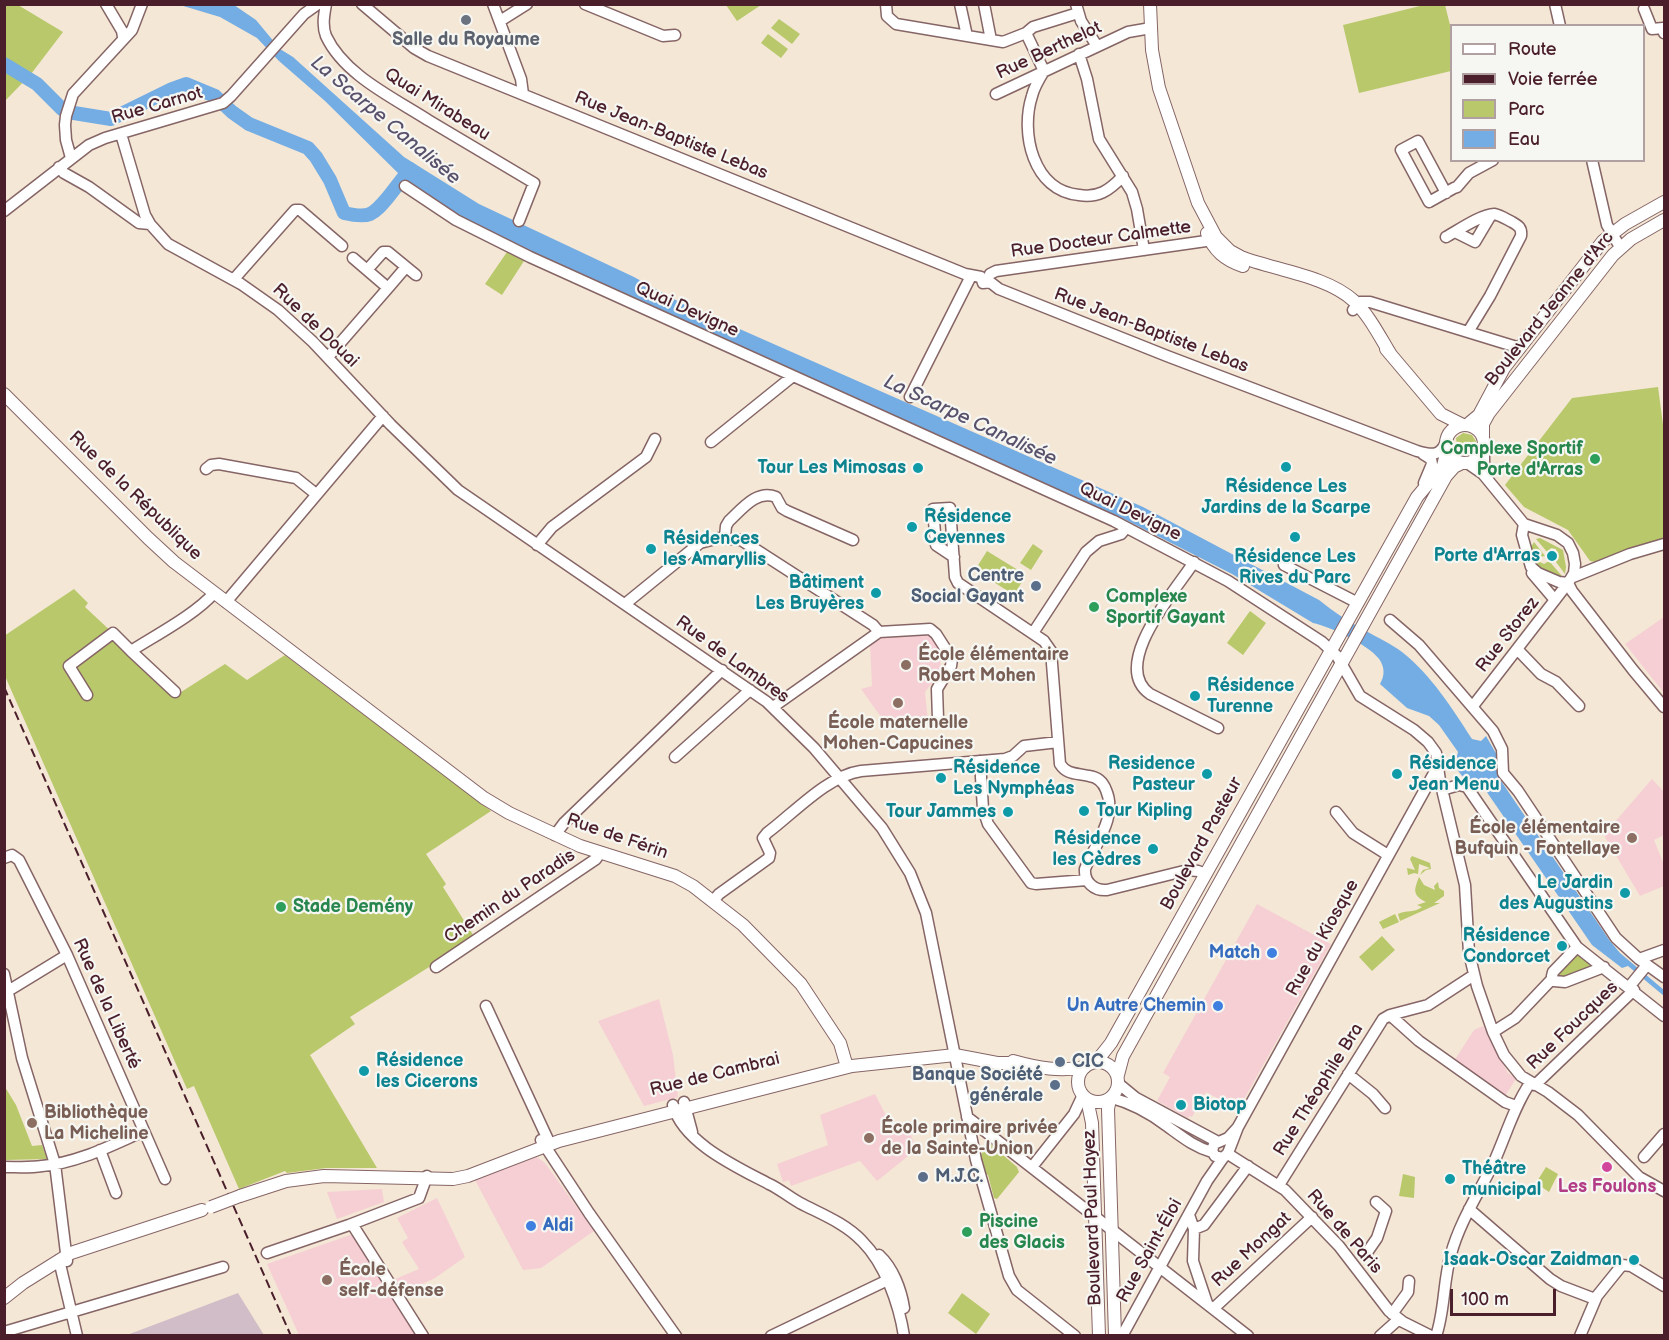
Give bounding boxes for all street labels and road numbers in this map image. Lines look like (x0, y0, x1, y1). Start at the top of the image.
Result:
street label: Rue Berthelot (993, 17, 1105, 85)
street label: Quai Mirabeau (380, 64, 494, 146)
street label: Rue Carnot (109, 83, 205, 129)
street label: Rue Jean-Baptiste Lebas (571, 87, 771, 185)
street label: Rue Docteur Calmette (1009, 217, 1193, 263)
street label: Boulevard Jeanne d'Arc (1481, 227, 1619, 391)
street label: Quai Devigne (632, 278, 742, 342)
street label: Rue de Douai (267, 279, 363, 373)
street label: Rue Jean-Baptiste Lebas (1051, 284, 1251, 378)
street label: Rue de la République (64, 427, 206, 565)
street label: Quai Devigne (1075, 478, 1185, 546)
street label: Rue Storez (1472, 593, 1544, 677)
street label: Rue de Lambres (671, 612, 793, 708)
street label: Boulevard Pasteur (1157, 774, 1247, 914)
street label: Rue de Férin (563, 810, 671, 864)
street label: Chemin du Paradis (440, 845, 580, 949)
street label: Rue du Kiosque (1282, 876, 1364, 1000)
street label: Rue de la Liberté (67, 935, 145, 1073)
street label: Rue Foucques (1523, 977, 1623, 1075)
street label: Rue Théophile Bra (1269, 1020, 1369, 1160)
street label: Rue de Cambrai (648, 1048, 782, 1102)
street label: Boulevard Paul Hayez (1079, 1130, 1107, 1306)
street label: Rue de Paris (1302, 1185, 1386, 1279)
street label: Rue Saint-Éloi (1113, 1195, 1187, 1307)
street label: Rue Mongat (1208, 1208, 1296, 1292)

